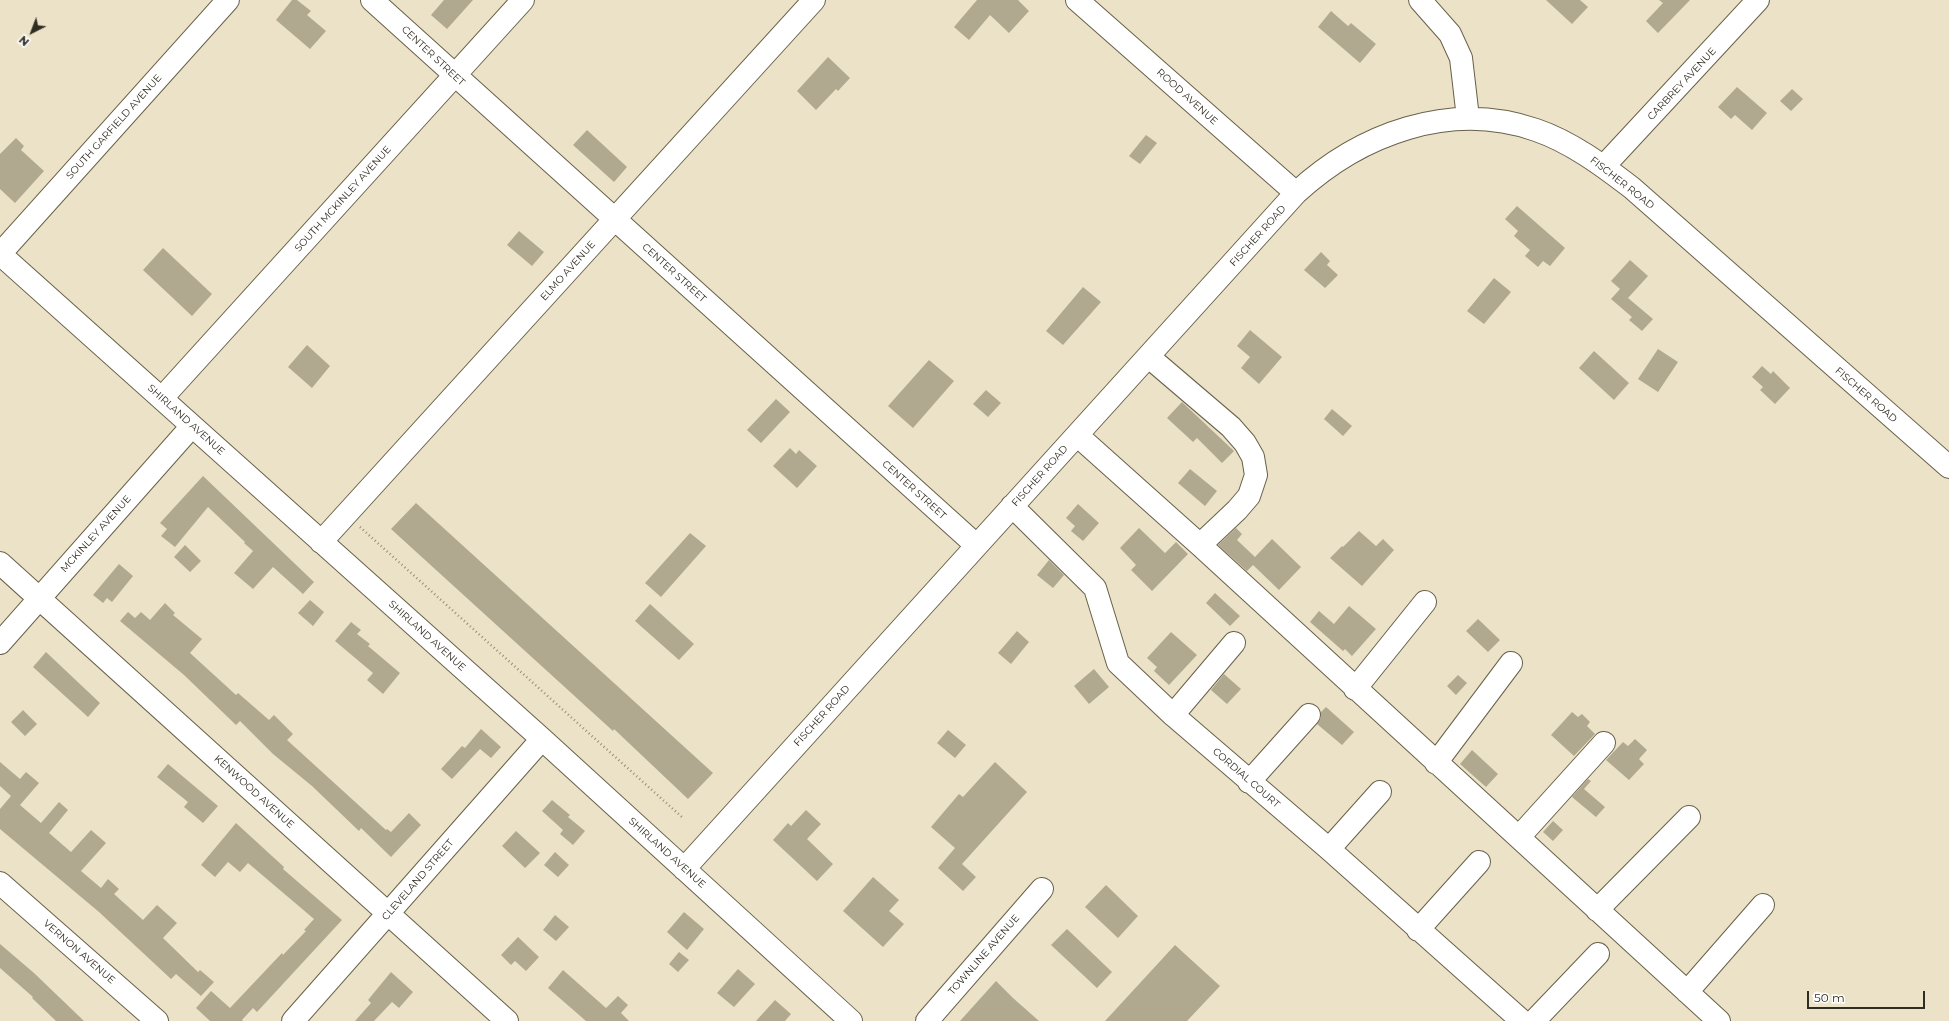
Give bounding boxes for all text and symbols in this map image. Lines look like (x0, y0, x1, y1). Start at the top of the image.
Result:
north arrow (12, 12, 52, 52)
street label: CENTER STREET (399, 24, 467, 88)
text: N (16, 33, 32, 49)
street label: CARBREY AVENUE (1645, 45, 1719, 123)
street label: ROOD AVENUE (1154, 66, 1220, 128)
street label: SOUTH GARFIELD AVENUE (64, 72, 164, 182)
street label: SOUTH MCKINLEY AVENUE (292, 144, 394, 254)
street label: FISCHER ROAD (1587, 154, 1657, 212)
street label: FISCHER ROAD (1227, 203, 1289, 269)
street label: ELMO AVENUE (538, 239, 598, 303)
street label: CENTER STREET (639, 241, 709, 305)
street label: FISCHER ROAD (1833, 365, 1899, 425)
street label: SHIRLAND AVENUE (145, 382, 227, 458)
street label: FISCHER ROAD (1009, 443, 1071, 509)
street label: CENTER STREET (879, 458, 949, 522)
street label: MCKINLEY AVENUE (58, 493, 134, 575)
street label: SHIRLAND AVENUE (386, 598, 468, 674)
street label: FISCHER ROAD (791, 683, 853, 749)
street label: CORDIAL COURT (1210, 746, 1282, 810)
street label: KENWOOD AVENUE (212, 753, 296, 831)
street label: SHIRLAND AVENUE (626, 815, 708, 891)
street label: CLEVELAND STREET (380, 837, 456, 923)
street label: TOWNLINE AVENUE (946, 912, 1022, 998)
street label: VERNON AVENUE (41, 918, 117, 986)
scale bar (1809, 983, 1927, 1009)
text: 50 m (1814, 990, 1845, 1005)

